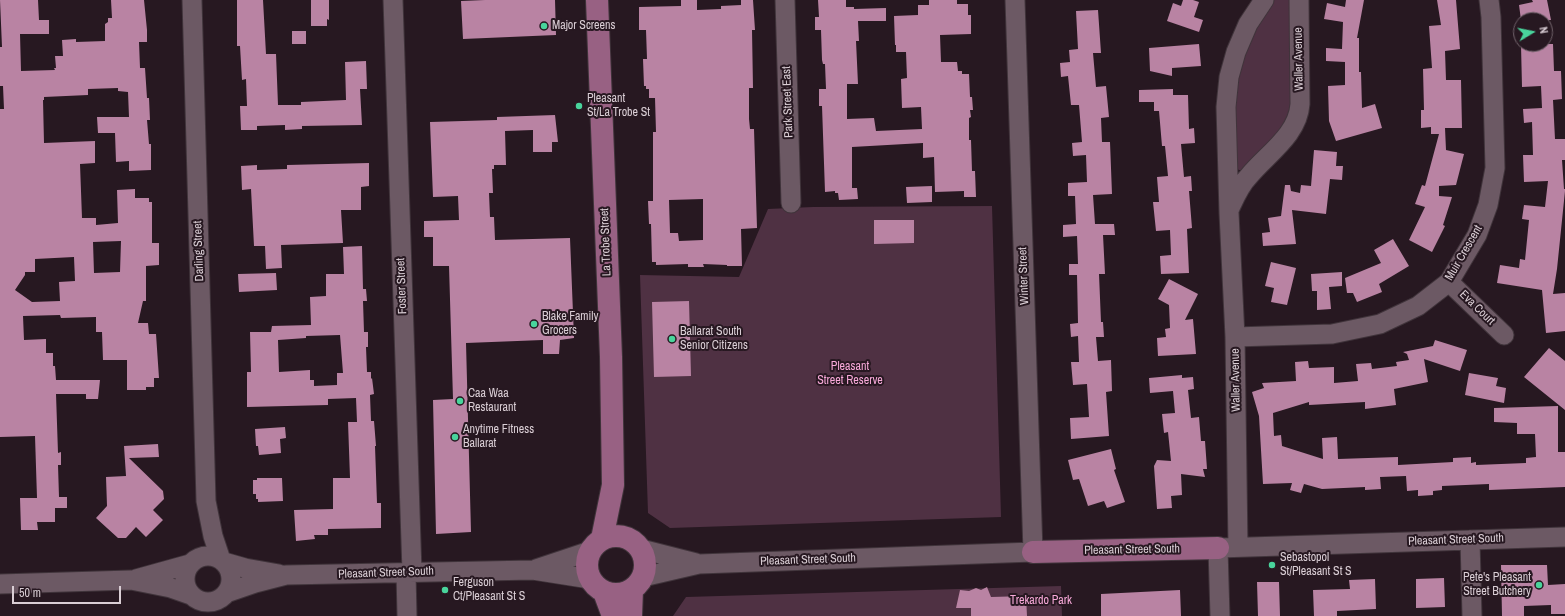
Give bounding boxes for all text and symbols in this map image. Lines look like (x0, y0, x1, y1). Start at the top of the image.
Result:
north arrow (1513, 12, 1553, 52)
place label: Major Screens (552, 19, 615, 33)
marker: Major Screens (539, 21, 549, 31)
text: N (1536, 26, 1551, 35)
street label: Waller Avenue (1291, 27, 1307, 91)
street label: Park Street East (780, 66, 796, 138)
place label: Pleasant St/La Trobe St (587, 92, 650, 120)
marker: Pleasant St/La Trobe St (574, 101, 584, 111)
street label: La Trobe Street (598, 208, 614, 276)
street label: Darling Street (191, 220, 207, 282)
street label: Muir Crescent (1442, 223, 1486, 283)
street label: Winter Street (1016, 247, 1032, 305)
street label: Foster Street (394, 258, 410, 314)
street label: Eva Court (1456, 288, 1498, 328)
place label: Blake Family Grocers (542, 310, 598, 338)
marker: Blake Family Grocers (529, 319, 539, 329)
place label: Ballarat South Senior Citizens (680, 325, 748, 353)
marker: Ballarat South Senior Citizens (667, 334, 677, 344)
street label: Waller Avenue (1228, 348, 1244, 412)
park label: Pleasant Street Reserve (817, 360, 883, 388)
place label: Caa Waa Restaurant (468, 387, 516, 415)
marker: Caa Waa Restaurant (455, 396, 465, 406)
place label: Anytime Fitness Ballarat (463, 423, 534, 451)
marker: Anytime Fitness Ballarat (450, 432, 460, 442)
street label: Pleasant Street South (1408, 531, 1504, 549)
street label: Pleasant Street South (1084, 542, 1180, 558)
street label: Pleasant Street South (760, 551, 856, 569)
place label: Sebastopol St/Pleasant St S (1280, 551, 1352, 579)
marker: Sebastopol St/Pleasant St S (1267, 560, 1277, 570)
street label: Pleasant Street South (338, 564, 434, 582)
place label: Pete's Pleasant Street Butchery (1463, 571, 1531, 599)
place label: Ferguson Ct/Pleasant St S (453, 576, 525, 604)
scale bar (14, 578, 123, 604)
marker: Pete's Pleasant Street Butchery (1534, 580, 1544, 590)
text: 50 m (19, 585, 41, 601)
marker: Ferguson Ct/Pleasant St S (440, 585, 450, 595)
park label: Trekardo Park (1010, 594, 1072, 608)

